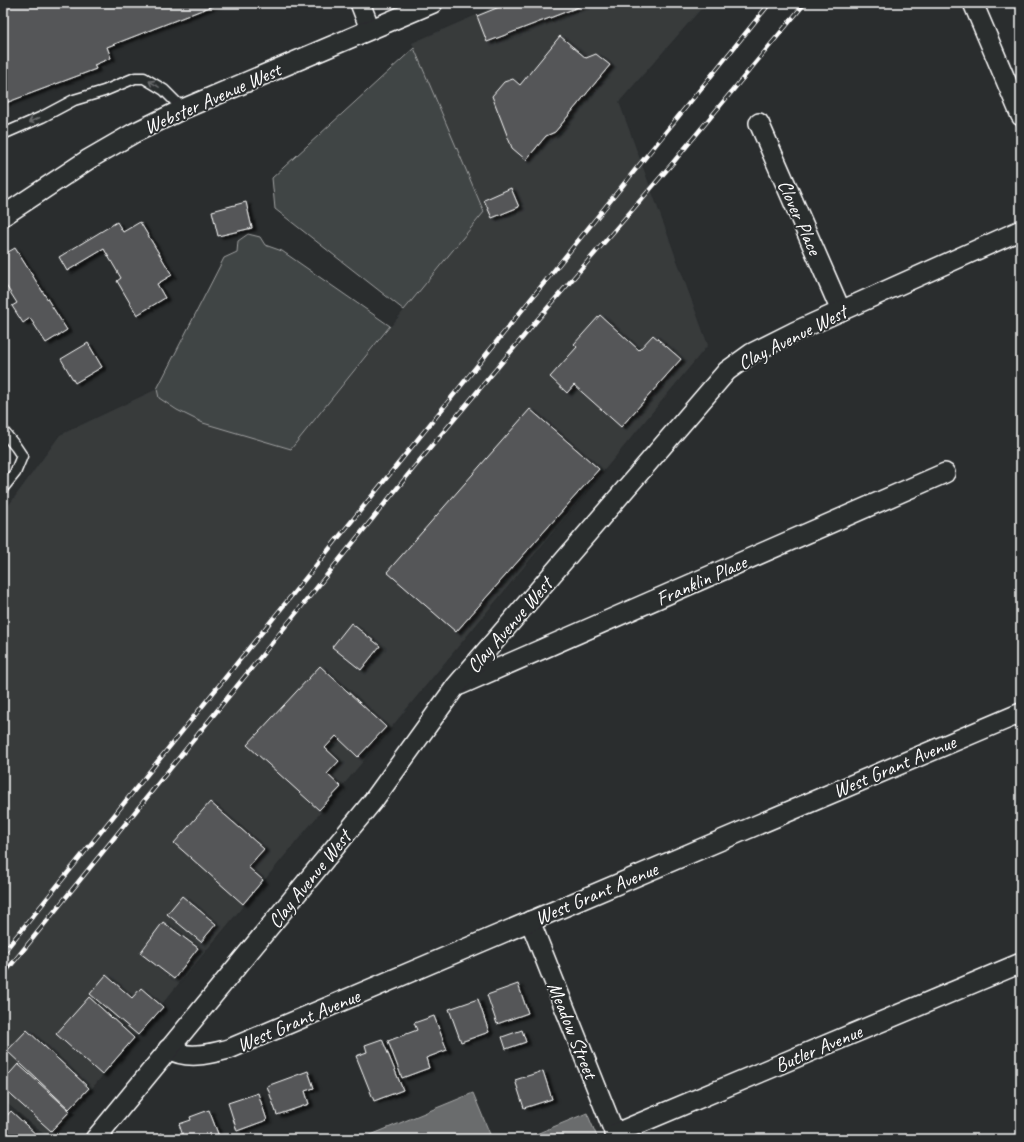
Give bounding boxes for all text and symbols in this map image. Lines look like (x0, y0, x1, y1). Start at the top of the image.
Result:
street label: Webster Avenue West (140, 56, 287, 140)
one-way arrow (148, 79, 160, 87)
one-way arrow (29, 117, 41, 125)
street label: Clover Place (772, 176, 828, 260)
street label: Clay Avenue West (734, 298, 854, 375)
street label: Franklin Place (652, 549, 752, 611)
street label: Clay Avenue West (461, 570, 560, 678)
street label: West Grant Avenue (829, 729, 961, 804)
street label: Clay Avenue West (262, 823, 359, 933)
street label: West Grant Avenue (531, 856, 663, 931)
street label: Meadow Street (542, 978, 604, 1084)
street label: West Grant Avenue (233, 983, 365, 1058)
street label: Butler Avenue (771, 1018, 867, 1078)

